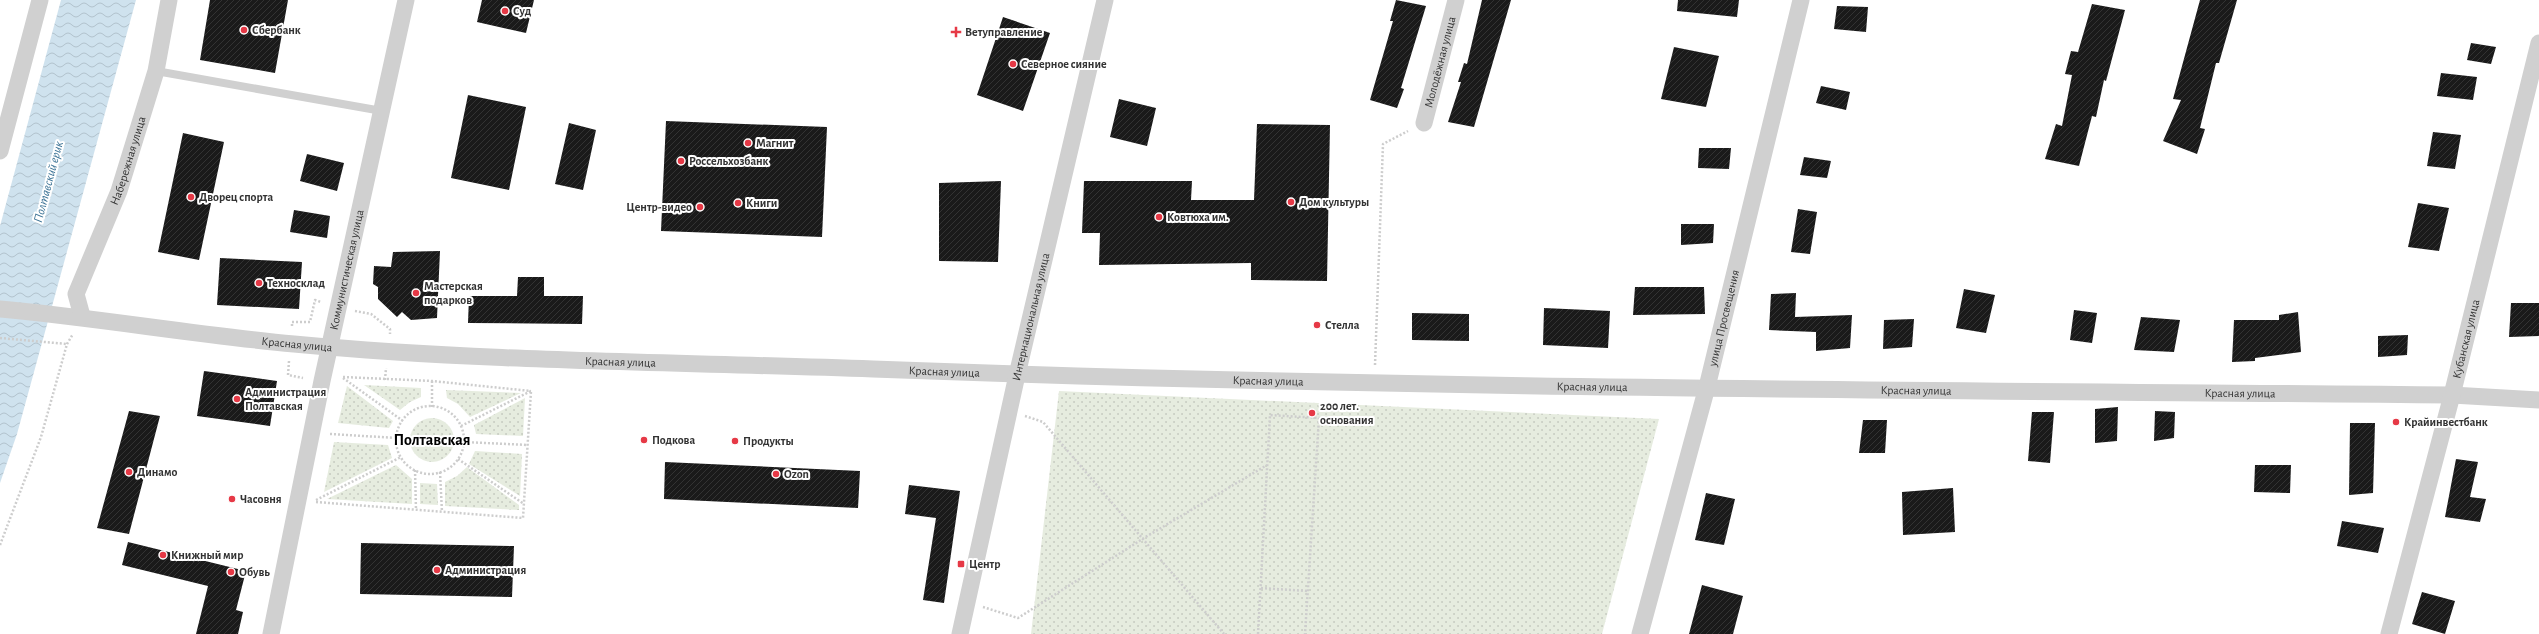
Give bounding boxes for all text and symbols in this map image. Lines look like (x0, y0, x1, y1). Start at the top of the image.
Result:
place label: Суд (513, 5, 532, 18)
marker: Суд (500, 6, 510, 16)
street label: Молодёжная улица (1422, 15, 1458, 109)
place label: Сбербанк (252, 24, 301, 36)
marker: Сбербанк (239, 25, 249, 35)
marker: Ветуправление (950, 26, 962, 38)
place label: Ветуправление (965, 26, 1043, 39)
place label: Северное сияние (1021, 58, 1107, 70)
marker: Северное сияние (1008, 59, 1018, 69)
street label: Набережная улица (108, 114, 148, 207)
place label: Магнит (756, 137, 794, 149)
marker: Магнит (743, 138, 753, 148)
water label: Полтавский ерик (32, 139, 66, 224)
place label: Россельхозбанк (689, 155, 769, 167)
marker: Россельхозбанк (676, 156, 686, 166)
place label: Дворец спорта (199, 191, 273, 203)
marker: Дворец спорта (186, 192, 196, 202)
place label: Дом культуры (1299, 196, 1369, 209)
place label: Книги (746, 197, 777, 209)
marker: Дом культуры (1286, 197, 1296, 207)
marker: Книги (733, 198, 743, 208)
place label: Центр-видео (626, 201, 692, 213)
marker: Центр-видео (695, 202, 705, 212)
street label: Коммунистическая улица (327, 208, 366, 331)
place label: Ковтюха им. (1167, 211, 1229, 223)
marker: Ковтюха им. (1154, 212, 1164, 222)
street label: Интернациональная улица (1010, 251, 1052, 382)
street label: улица Просвещения (1706, 268, 1741, 369)
place label: Техносклад (267, 277, 325, 289)
marker: Техносклад (254, 278, 264, 288)
place label: Мастерская подарков (424, 280, 483, 306)
marker: Мастерская подарков (411, 288, 421, 298)
street label: Кубанская улица (2450, 298, 2482, 380)
place label: Стелла (1325, 319, 1360, 331)
marker: Стелла (1312, 320, 1322, 330)
street label: Красная улица (261, 335, 333, 353)
street label: Красная улица (585, 355, 657, 369)
street label: Красная улица (908, 364, 980, 379)
street label: Красная улица (1232, 374, 1304, 388)
street label: Красная улица (1556, 380, 1628, 394)
street label: Красная улица (1880, 384, 1952, 398)
place label: Администрация Полтавская (245, 386, 326, 412)
street label: Красная улица (2204, 387, 2276, 400)
marker: Администрация Полтавская (232, 394, 242, 404)
place label: 200 лет. основания (1320, 400, 1374, 426)
marker: 200 лет. основания (1307, 408, 1317, 418)
place label: Крайинвестбанк (2404, 416, 2488, 428)
marker: Крайинвестбанк (2391, 417, 2401, 427)
district label: Полтавская (394, 432, 471, 448)
place label: Подкова (652, 434, 695, 446)
marker: Подкова (639, 435, 649, 445)
place label: Продукты (743, 435, 794, 448)
marker: Продукты (730, 436, 740, 446)
place label: Динамо (137, 466, 178, 478)
marker: Динамо (124, 467, 134, 477)
place label: Ozon (784, 468, 809, 480)
marker: Ozon (771, 469, 781, 479)
place label: Часовня (240, 493, 282, 505)
marker: Часовня (227, 494, 237, 504)
place label: Книжный мир (171, 549, 243, 561)
marker: Книжный мир (158, 550, 168, 560)
place label: Центр (969, 558, 1001, 570)
marker: Центр (956, 559, 966, 569)
place label: Администрация (445, 564, 526, 576)
marker: Администрация (432, 565, 442, 575)
place label: Обувь (239, 566, 270, 579)
marker: Обувь (226, 567, 236, 577)

